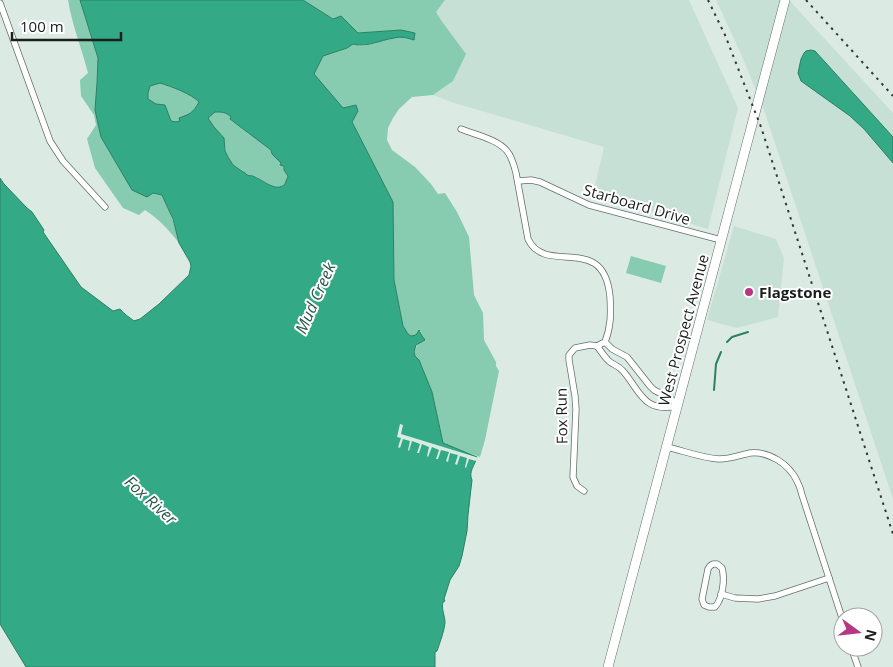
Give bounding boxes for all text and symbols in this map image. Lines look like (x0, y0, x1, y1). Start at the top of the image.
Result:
scale bar (12, 10, 121, 42)
text: 100 m (20, 16, 64, 36)
street label: Starboard Drive (581, 179, 693, 229)
street label: West Prospect Avenue (653, 252, 713, 408)
water label: Mud Creek (290, 258, 341, 337)
place label: Flagstone (759, 282, 831, 302)
marker: Flagstone (743, 286, 755, 298)
street label: Fox Run (551, 388, 571, 444)
water label: Fox River (120, 471, 182, 530)
north arrow (833, 607, 883, 657)
text: N (860, 628, 882, 643)

